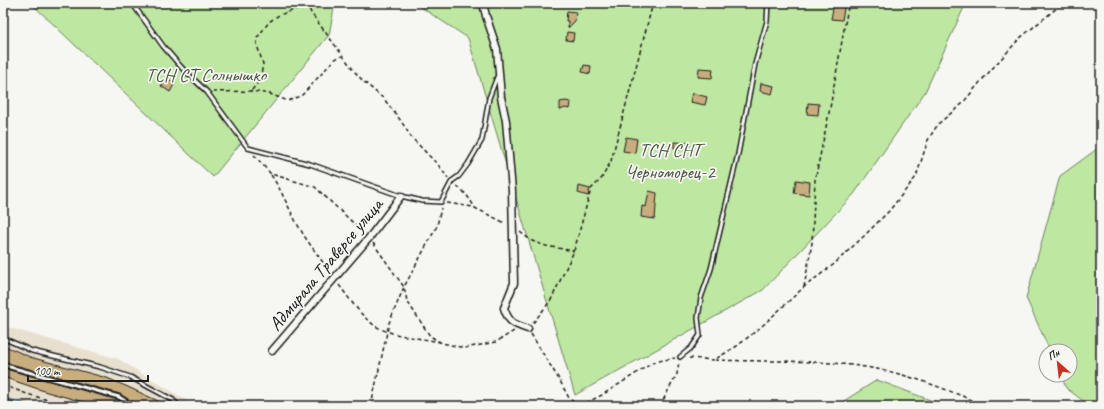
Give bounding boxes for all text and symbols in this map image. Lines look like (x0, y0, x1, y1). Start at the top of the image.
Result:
park label: ТСН СТ Солнышко (146, 63, 267, 87)
park label: ТСН СНТ Черноморец-2 (625, 138, 716, 184)
street label: Адмирала Траверсе улица (263, 192, 390, 336)
north arrow (1038, 343, 1078, 383)
text: Пн (1045, 345, 1063, 363)
scale bar (28, 357, 148, 383)
text: 100 m (34, 363, 61, 379)

